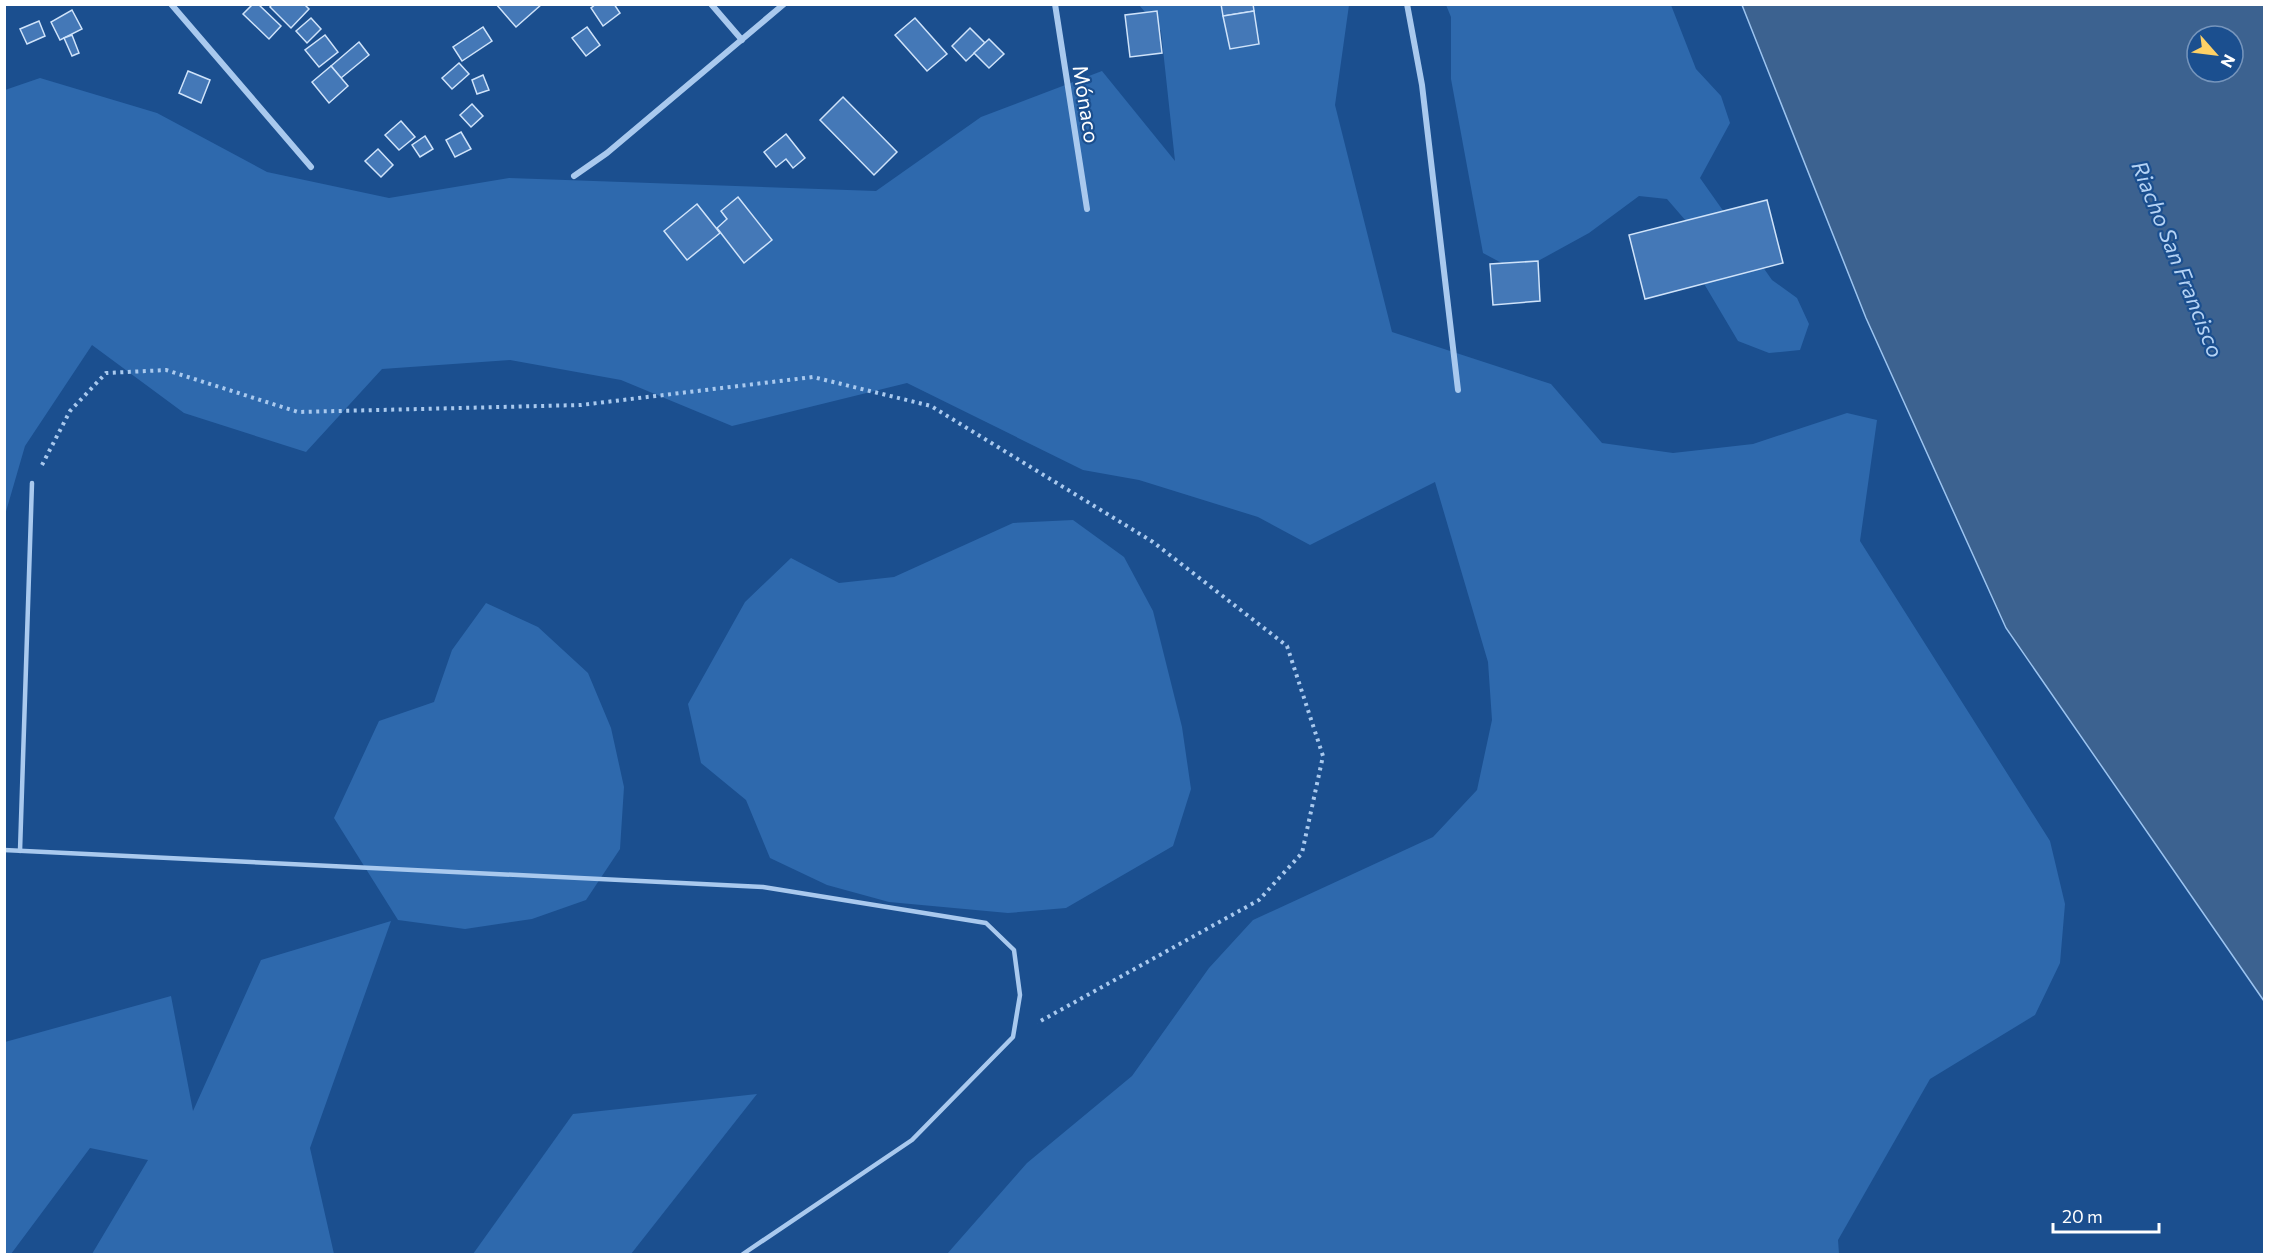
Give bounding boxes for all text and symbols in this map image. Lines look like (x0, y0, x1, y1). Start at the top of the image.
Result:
north arrow (2185, 24, 2245, 84)
text: N (2217, 52, 2240, 71)
street label: Mónaco (1069, 63, 1105, 145)
water label: Riacho San Francisco (2126, 157, 2230, 361)
scale bar (2053, 1196, 2160, 1234)
text: 20 m (2062, 1205, 2103, 1227)

